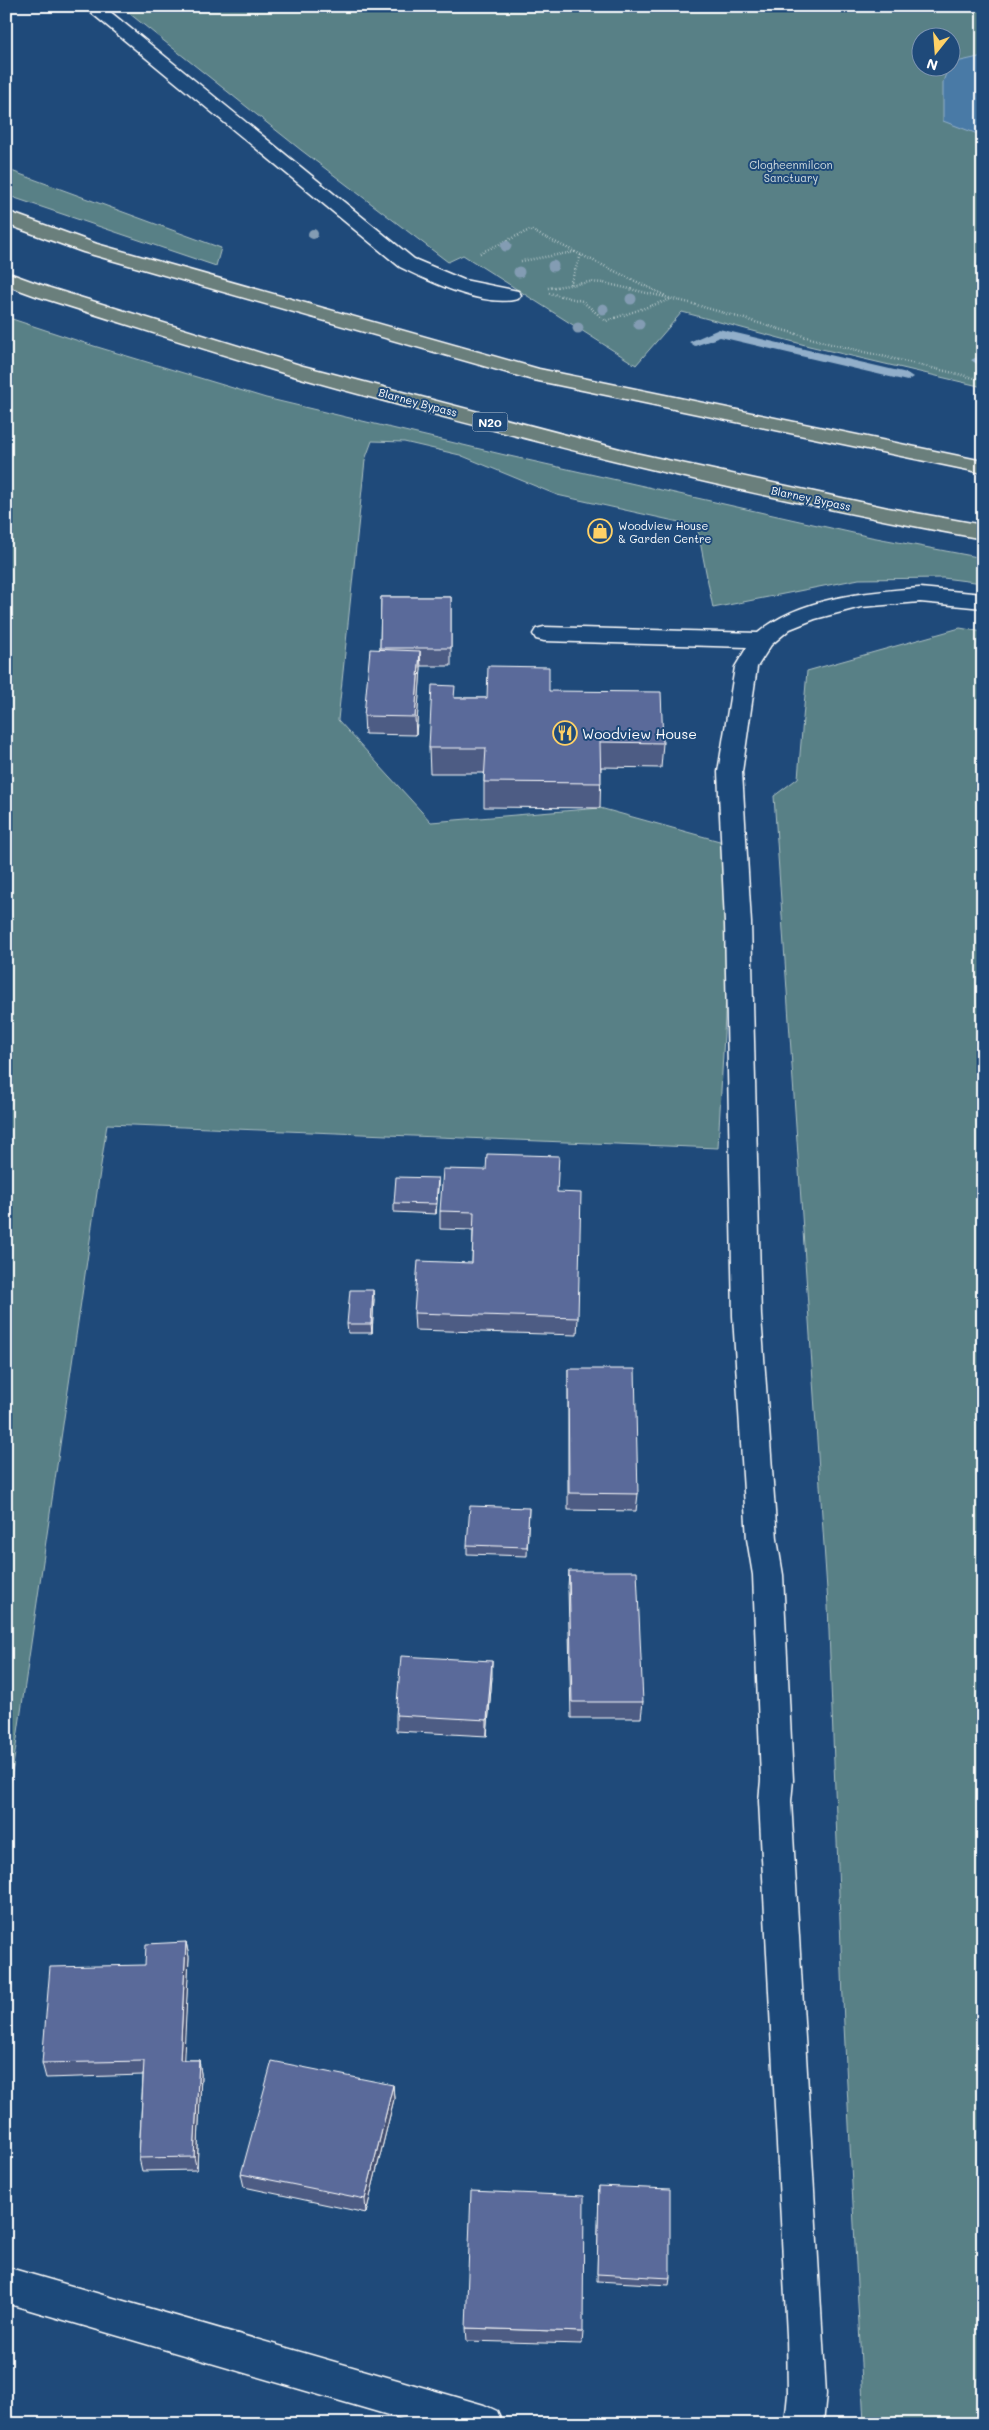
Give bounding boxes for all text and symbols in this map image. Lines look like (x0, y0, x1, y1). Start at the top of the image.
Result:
north arrow (912, 28, 962, 78)
text: N (924, 54, 940, 76)
park label: Clogheenmilcon Sanctuary (749, 157, 833, 185)
street label: Blarney Bypass (377, 384, 459, 420)
road number: N20 (472, 412, 508, 432)
street label: Blarney Bypass (770, 482, 852, 514)
shop icon: Woodview House & Garden Centre (587, 518, 613, 544)
place label: Woodview House & Garden Centre (618, 518, 712, 546)
restaurant icon: Woodview House (552, 720, 578, 746)
place label: Woodview House (582, 724, 697, 743)

